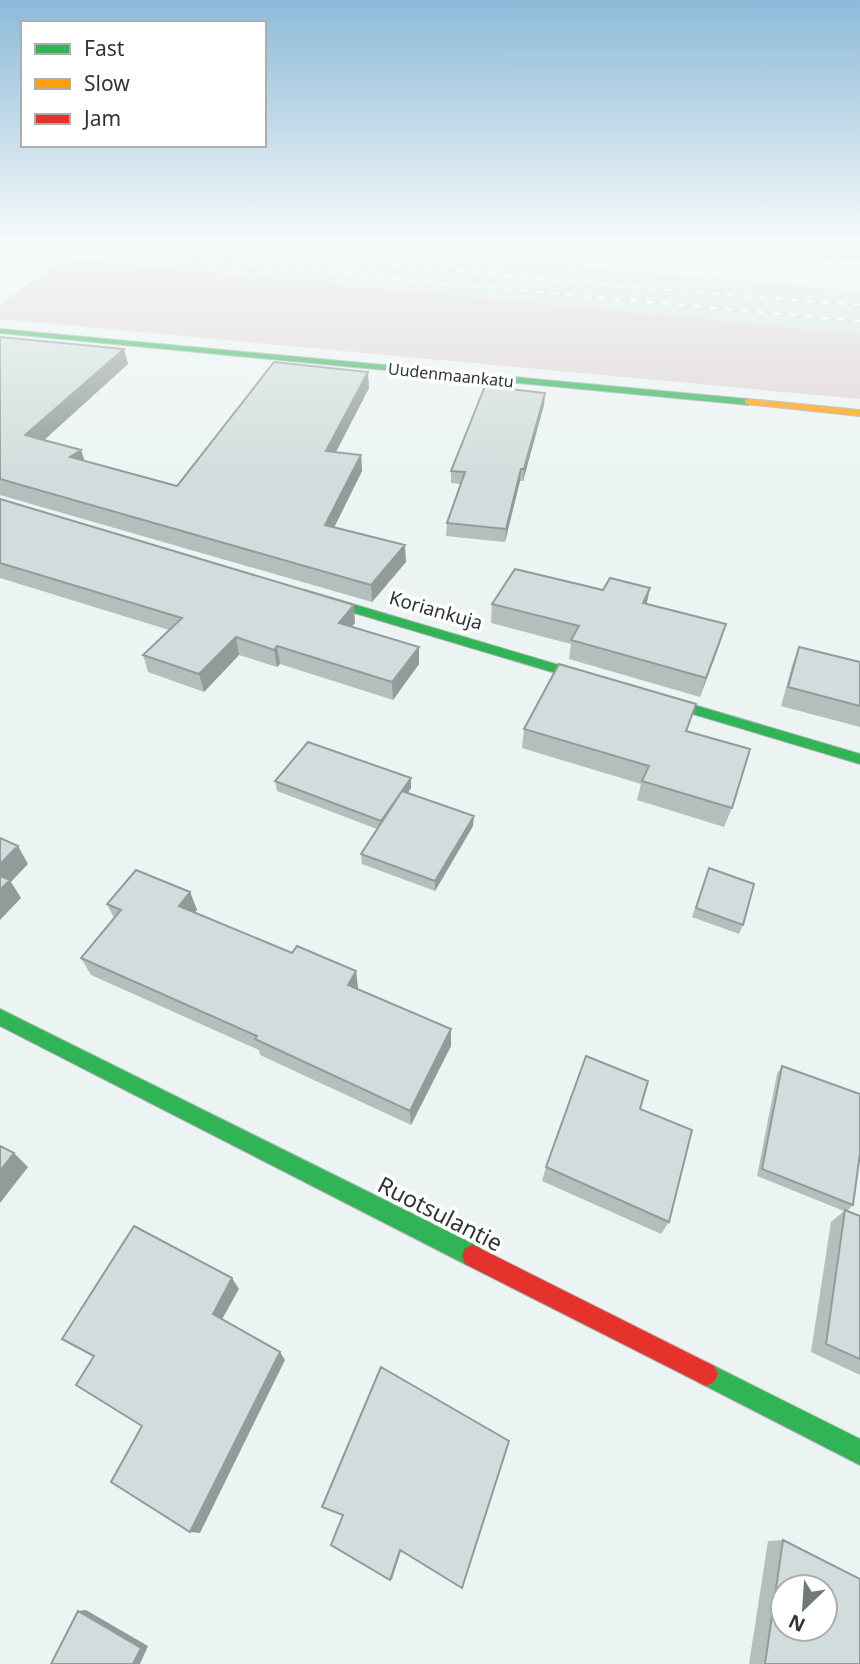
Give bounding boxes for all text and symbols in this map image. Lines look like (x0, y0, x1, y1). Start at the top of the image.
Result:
legend (21, 21, 266, 147)
text: Fast (84, 34, 125, 62)
text: Slow (84, 69, 130, 97)
text: Jam (82, 104, 121, 132)
street label: Uudenmaankatu (387, 357, 515, 393)
street label: Koriankuja (386, 584, 486, 636)
street label: Ruotsulantie (372, 1168, 508, 1258)
north arrow (769, 1573, 839, 1643)
text: N (784, 1608, 809, 1638)

